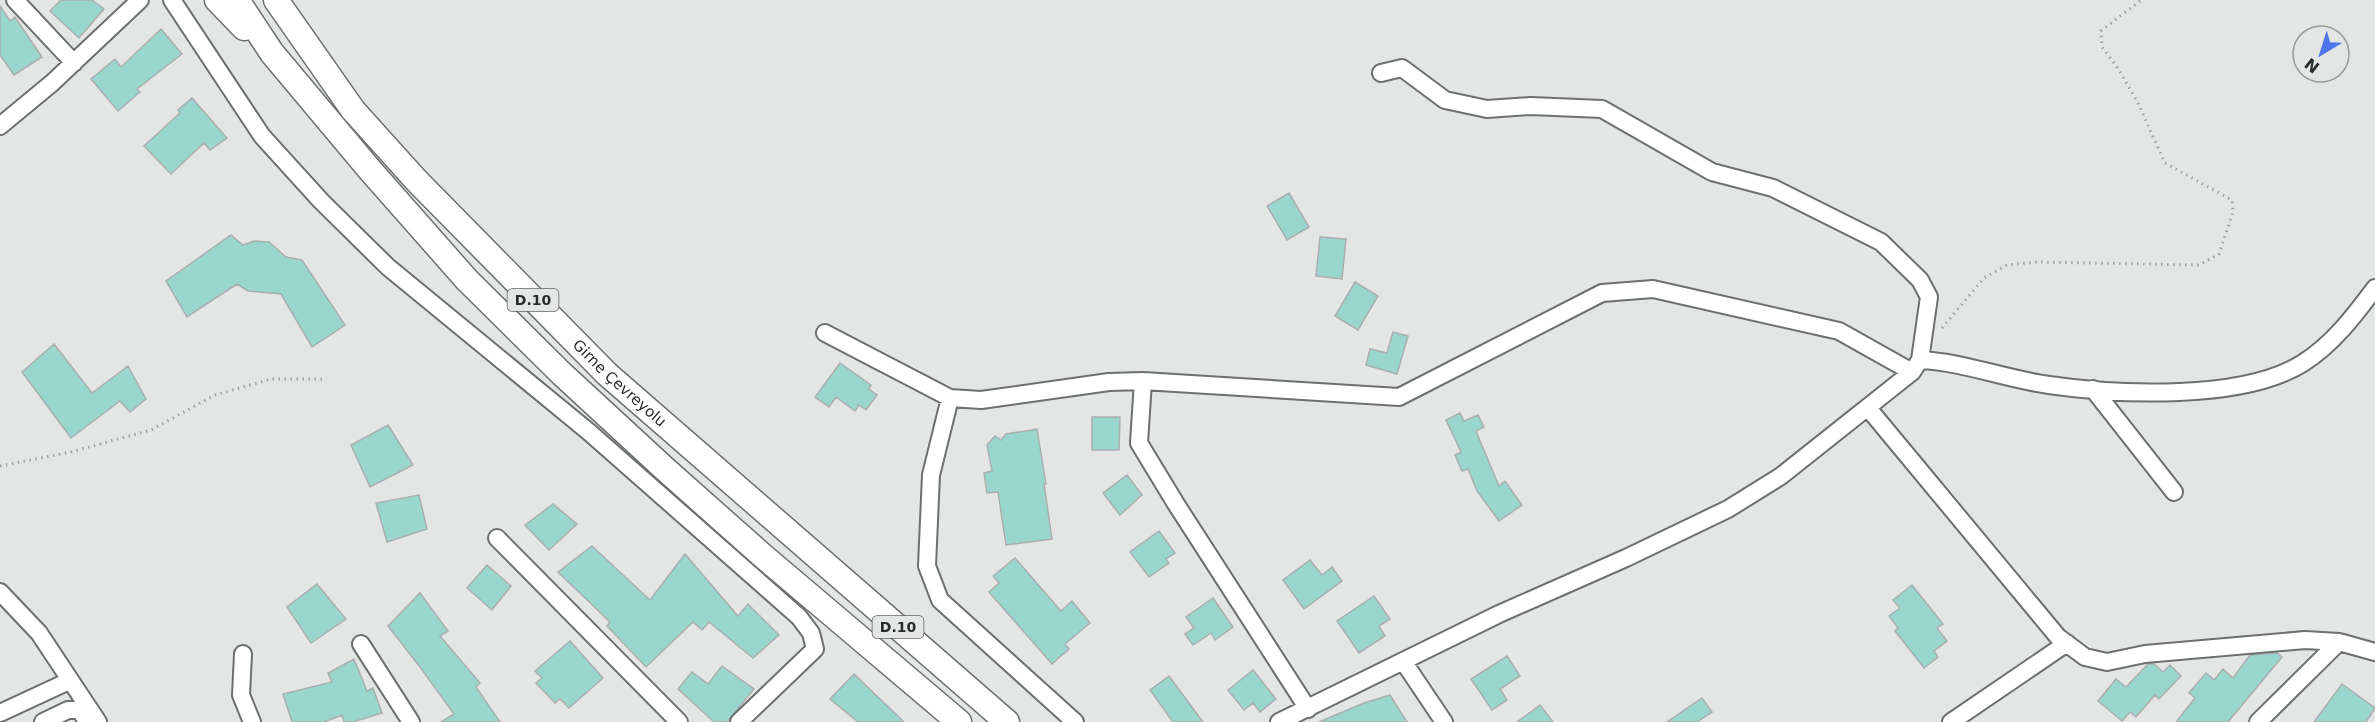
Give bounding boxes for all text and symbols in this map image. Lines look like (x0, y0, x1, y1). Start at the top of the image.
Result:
north arrow (2291, 24, 2351, 84)
text: N (2301, 54, 2323, 77)
road number: D.10 (508, 289, 558, 311)
street label: Girne Çevreyolu (569, 336, 670, 430)
road number: D.10 (872, 616, 924, 638)

